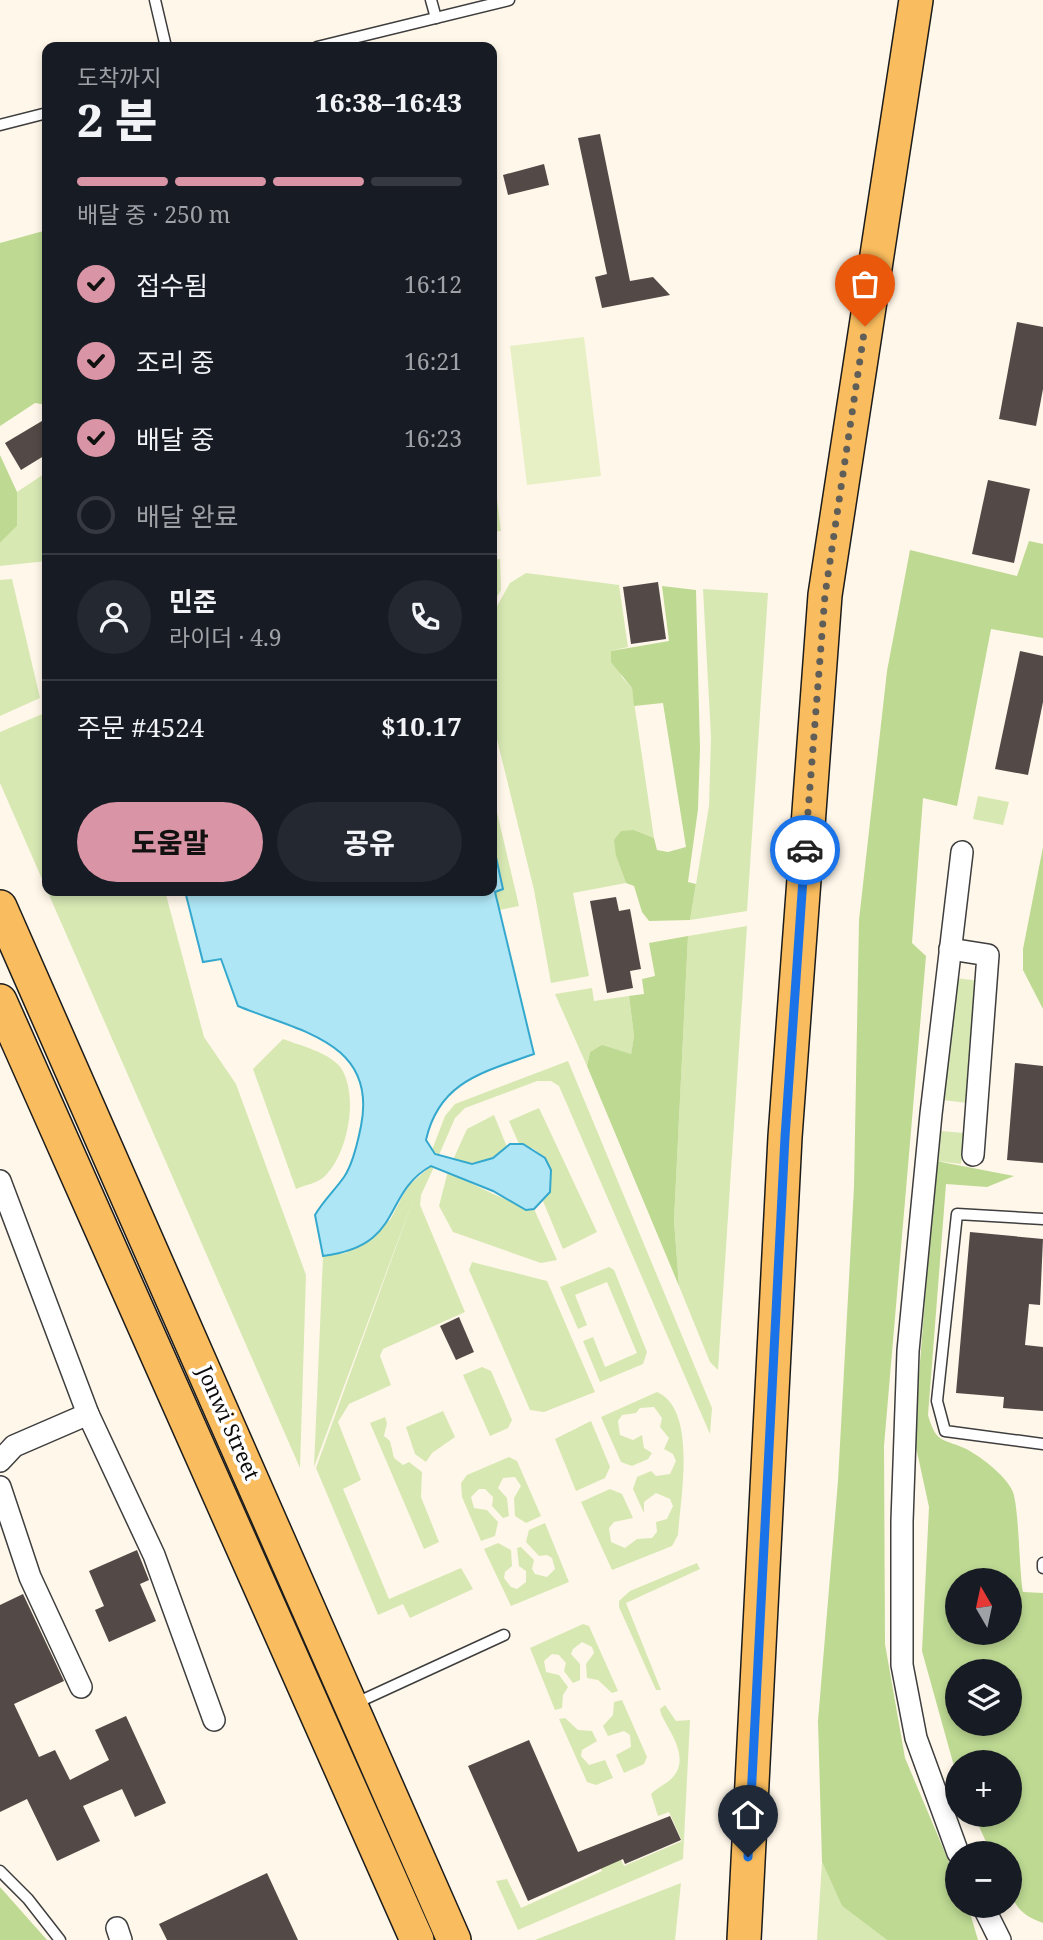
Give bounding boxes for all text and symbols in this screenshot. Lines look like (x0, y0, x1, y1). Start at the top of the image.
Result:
text: 도착까지 (77, 61, 162, 93)
text: 16:38–16:43 (315, 84, 462, 120)
text: 2 분 (77, 88, 157, 150)
text: 배달 중 · 250 m (77, 198, 230, 230)
pin (835, 254, 895, 326)
icon: check (77, 265, 115, 303)
icon: bag (846, 265, 884, 303)
text: 접수됨 (136, 267, 208, 303)
text: 16:12 (404, 268, 462, 300)
icon: check (77, 342, 115, 380)
text: 조리 중 (136, 344, 215, 380)
text: 16:21 (404, 345, 462, 377)
icon: check (77, 419, 115, 457)
text: 배달 중 (136, 421, 215, 457)
text: 16:23 (404, 422, 462, 454)
text: 배달 완료 (136, 498, 238, 534)
button: person (77, 580, 151, 654)
button: phone (388, 580, 462, 654)
text: 민준 (169, 583, 217, 619)
text: 라이더 · 4.9 (169, 621, 282, 653)
text: $10.17 (381, 708, 462, 744)
text: 주문 #4524 (77, 709, 204, 745)
button: 도움말 (77, 802, 263, 882)
button: 공유 (277, 802, 462, 882)
courier (770, 815, 840, 885)
icon: car (786, 831, 824, 869)
street label: Jonwi Street (191, 1360, 267, 1484)
north arrow (945, 1568, 1022, 1645)
map controls (945, 1568, 1022, 1918)
button: layers (945, 1659, 1022, 1736)
button: + (945, 1750, 1022, 1827)
pin (718, 1785, 778, 1857)
icon: home (729, 1796, 767, 1834)
button: − (945, 1841, 1022, 1918)

